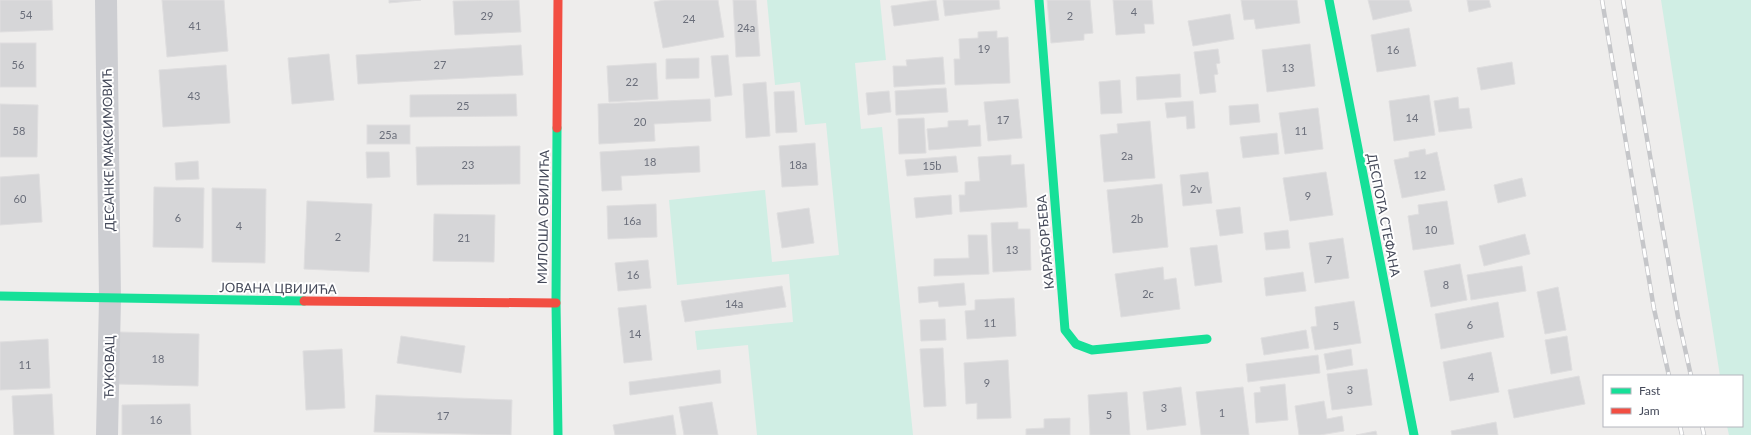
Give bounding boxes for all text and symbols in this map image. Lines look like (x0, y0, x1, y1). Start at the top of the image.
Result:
house number: 4 (1131, 5, 1138, 18)
house number: 54 (20, 8, 33, 21)
house number: 29 (481, 9, 493, 22)
house number: 2 (1067, 9, 1073, 22)
house number: 24 (683, 12, 696, 25)
house number: 41 (189, 19, 201, 32)
house number: 24a (737, 21, 755, 34)
house number: 19 (978, 42, 990, 55)
house number: 16 (1387, 43, 1399, 56)
house number: 56 (12, 58, 24, 71)
house number: 27 (434, 58, 446, 71)
house number: 13 (1282, 61, 1294, 74)
street label: ДЕСАНКЕ МАКСИМОВИЋ (99, 68, 117, 231)
house number: 22 (626, 75, 638, 88)
house number: 43 (188, 89, 200, 102)
house number: 25 (457, 99, 469, 112)
house number: 14 (1406, 111, 1419, 124)
house number: 17 (997, 113, 1009, 126)
house number: 20 (634, 115, 647, 128)
house number: 58 (13, 124, 25, 137)
house number: 11 (1295, 124, 1307, 137)
house number: 25a (379, 128, 397, 141)
house number: 2a (1121, 149, 1133, 162)
street label: МИЛОША ОБИЛИЋА (534, 150, 552, 284)
street label: ДЕСПОТА СТЕФАНА (1364, 152, 1404, 278)
house number: 18 (644, 155, 656, 168)
house number: 23 (462, 158, 474, 171)
house number: 18a (789, 158, 807, 171)
house number: 15b (923, 159, 941, 172)
house number: 12 (1414, 168, 1426, 181)
house number: 2v (1190, 182, 1202, 195)
house number: 9 (1305, 189, 1311, 202)
house number: 60 (14, 192, 27, 205)
street label: КАРАЂОРЂЕВА (1033, 194, 1057, 290)
house number: 6 (175, 211, 181, 224)
house number: 2b (1131, 212, 1143, 225)
house number: 16a (623, 214, 641, 227)
house number: 4 (236, 219, 243, 232)
house number: 10 (1425, 223, 1438, 236)
house number: 2 (335, 230, 341, 243)
house number: 21 (458, 231, 470, 244)
house number: 13 (1006, 243, 1018, 256)
house number: 7 (1326, 253, 1332, 266)
house number: 16 (627, 268, 639, 281)
house number: 8 (1443, 278, 1449, 291)
street label: ЈОВАНА ЦВИЈИЋА (219, 279, 337, 297)
house number: 2c (1142, 287, 1154, 300)
house number: 14a (725, 297, 743, 310)
house number: 11 (984, 316, 996, 329)
house number: 6 (1467, 318, 1473, 331)
house number: 5 (1333, 319, 1339, 332)
house number: 14 (629, 327, 642, 340)
street label: ЋУКОВАЦ (100, 335, 118, 399)
house number: 18 (152, 352, 164, 365)
house number: 11 (19, 358, 31, 371)
house number: 4 (1468, 370, 1475, 383)
legend (1603, 375, 1743, 427)
house number: 9 (984, 376, 990, 389)
house number: 3 (1347, 383, 1353, 396)
text: Fast (1639, 383, 1661, 398)
house number: 3 (1161, 401, 1167, 414)
text: Jam (1639, 403, 1660, 418)
house number: 1 (1219, 406, 1225, 419)
house number: 5 (1106, 408, 1112, 421)
house number: 17 (437, 409, 449, 422)
house number: 16 (150, 413, 162, 426)

